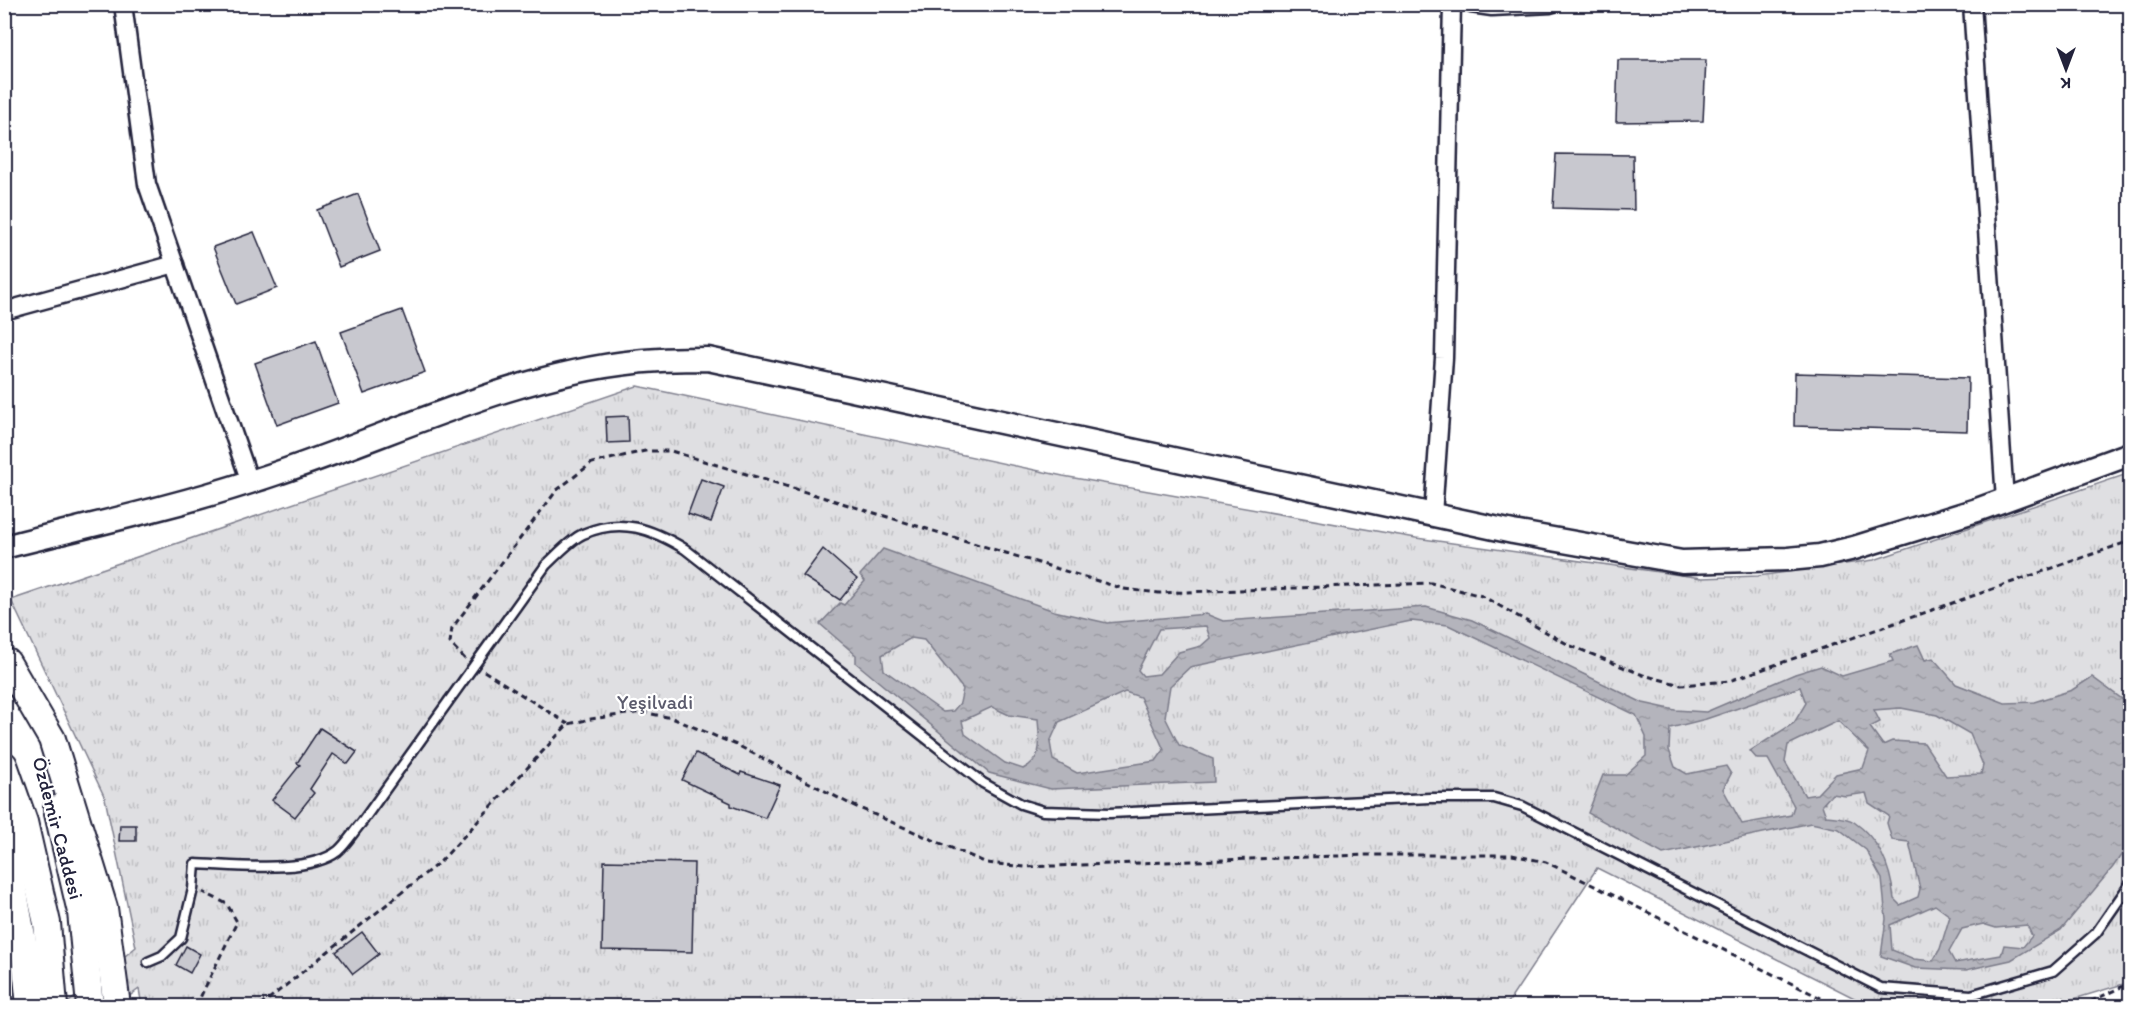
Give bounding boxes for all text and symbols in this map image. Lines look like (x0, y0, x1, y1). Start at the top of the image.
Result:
north arrow (2036, 39, 2096, 99)
text: K (2060, 74, 2071, 93)
park label: Yeşilvadi (617, 690, 693, 714)
street label: Özdemir Caddesi (27, 754, 89, 902)

